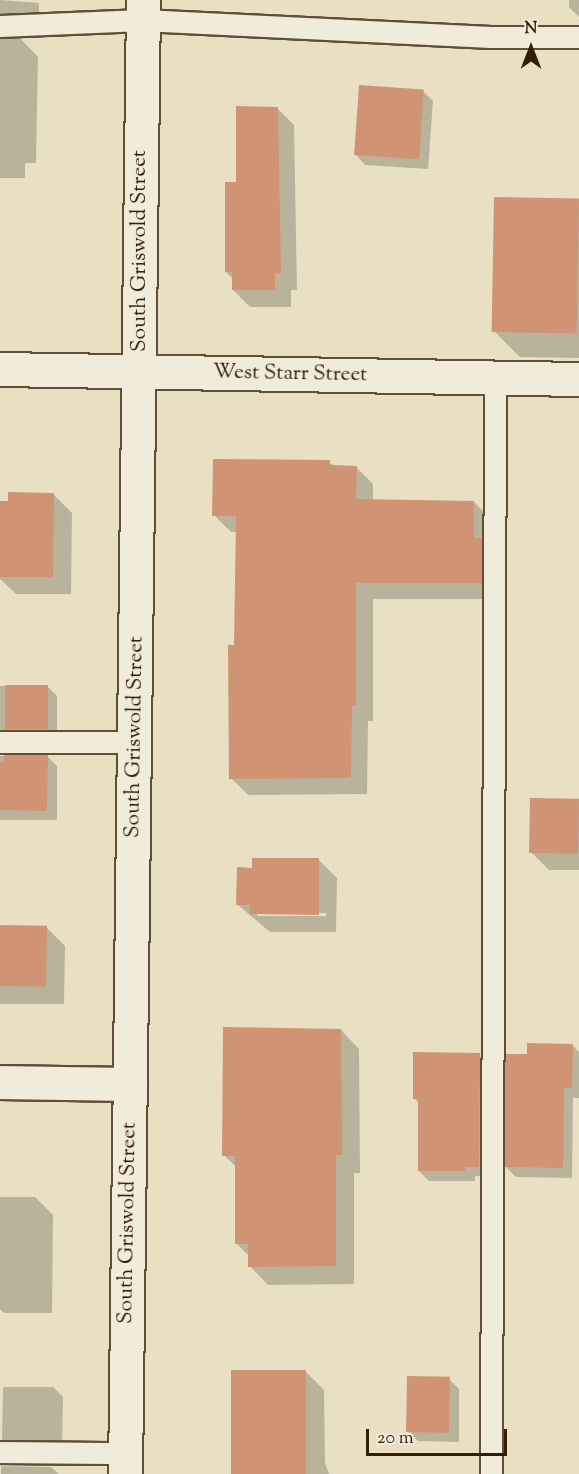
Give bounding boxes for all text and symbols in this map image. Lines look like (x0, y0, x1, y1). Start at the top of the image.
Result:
north arrow (501, 18, 561, 78)
text: N (525, 18, 537, 41)
street label: South Griswold Street (127, 150, 153, 352)
street label: West Starr Street (213, 360, 367, 388)
street label: South Griswold Street (121, 636, 149, 838)
street label: South Griswold Street (114, 1122, 142, 1324)
scale bar (369, 1417, 510, 1455)
text: 20 m (377, 1426, 414, 1452)

